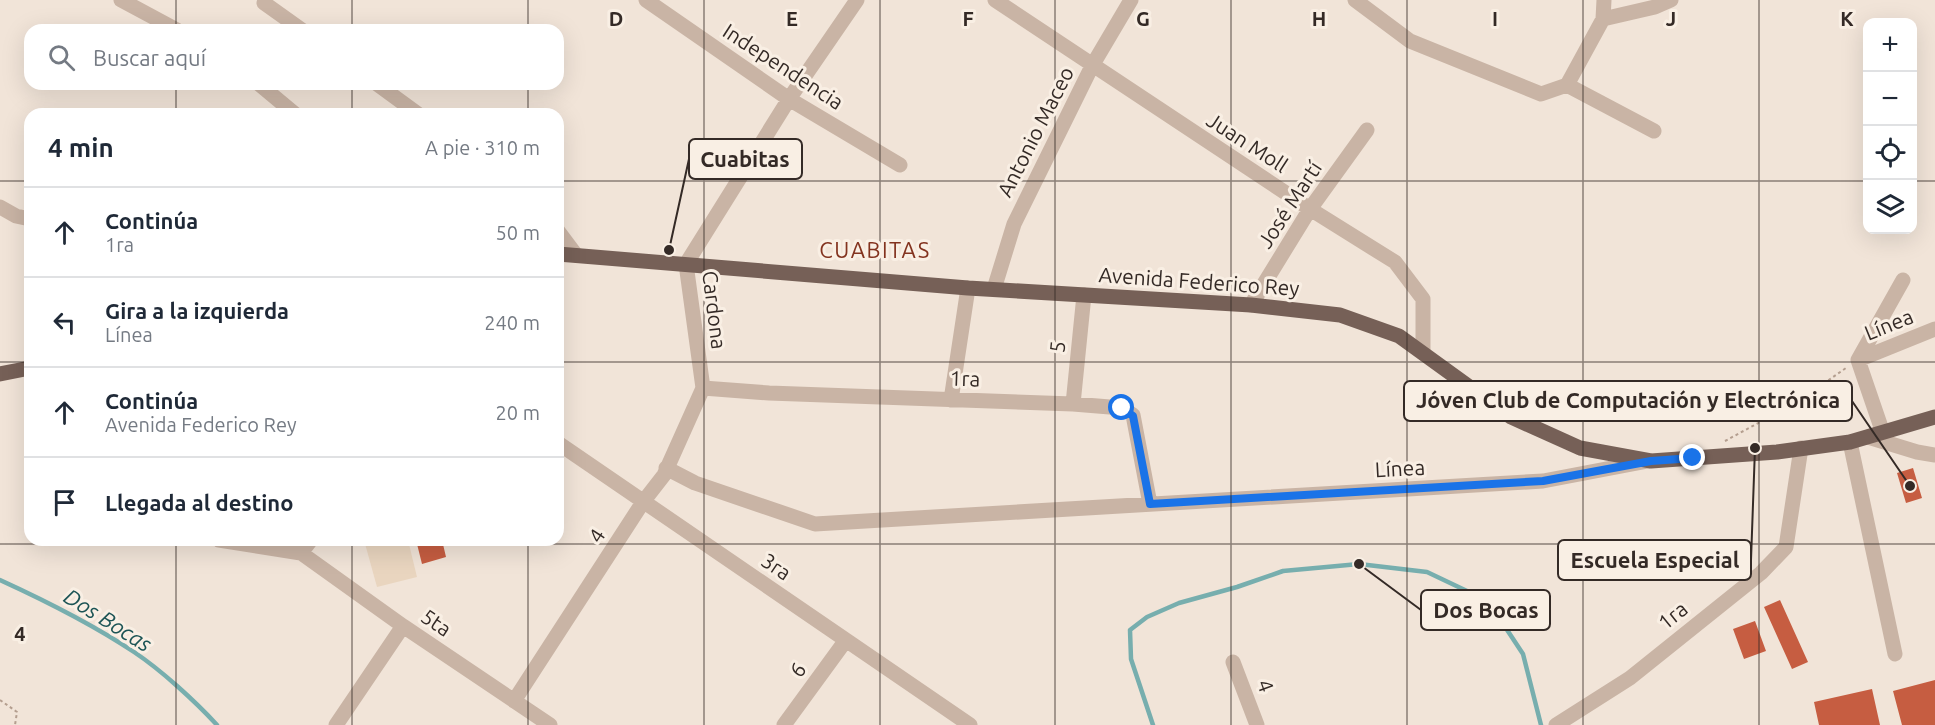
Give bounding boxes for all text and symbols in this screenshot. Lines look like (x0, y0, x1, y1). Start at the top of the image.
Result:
text: D (609, 7, 623, 30)
text: E (786, 7, 798, 30)
text: F (962, 7, 974, 30)
text: G (1136, 7, 1150, 30)
text: H (1312, 7, 1326, 30)
text: I (1492, 7, 1498, 30)
text: J (1666, 7, 1676, 30)
text: K (1840, 7, 1854, 30)
street label: Independencia (719, 18, 848, 114)
map controls (1863, 18, 1917, 234)
button: + (1863, 18, 1917, 72)
search box (24, 24, 564, 90)
icon: search (45, 41, 78, 74)
text: Buscar aquí (93, 45, 206, 70)
street label: Antonio Maceo (992, 62, 1078, 201)
button: − (1863, 72, 1917, 126)
street label: Juan Moll (1203, 107, 1292, 177)
button: locate (1863, 126, 1917, 180)
text: 4 min (48, 133, 114, 162)
text: A pie · 310 m (425, 136, 540, 159)
callout: Cuabitas (689, 139, 802, 179)
text: Cuabitas (700, 146, 790, 171)
street label: José Martí (1252, 156, 1327, 252)
button: layers (1863, 180, 1917, 234)
text: Continúa (105, 208, 198, 233)
icon: ahead (48, 216, 81, 249)
text: 50 m (496, 221, 540, 244)
text: 1ra (105, 233, 134, 256)
district label: CUABITAS (819, 237, 931, 262)
street label: Avenida Federico Rey (1098, 262, 1300, 300)
street label: Cardona (698, 269, 732, 351)
text: Gira a la izquierda (105, 298, 289, 323)
street label: Línea (1861, 304, 1916, 345)
icon: left (48, 306, 81, 339)
text: 240 m (484, 311, 540, 334)
text: Línea (105, 323, 153, 346)
street label: 5 (1044, 340, 1070, 354)
street label: 1ra (949, 365, 981, 391)
callout: Jóven Club de Computación y Electrónica (1404, 381, 1852, 421)
text: Jóven Club de Computación y Electrónica (1416, 387, 1840, 412)
text: Continúa (105, 388, 198, 413)
route start (1108, 394, 1134, 420)
icon: ahead (48, 396, 81, 429)
text: 20 m (496, 401, 540, 424)
text: Avenida Federico Rey (105, 413, 297, 436)
route end (1679, 444, 1705, 470)
street label: Línea (1374, 455, 1426, 481)
icon: arrive (48, 486, 81, 519)
text: Llegada al destino (105, 490, 293, 515)
street label: 4 (583, 524, 609, 547)
callout: Escuela Especial (1558, 540, 1751, 580)
text: Escuela Especial (1571, 547, 1740, 572)
street label: 3ra (757, 548, 796, 585)
water label: Dos Bocas (60, 583, 157, 656)
callout: Dos Bocas (1421, 590, 1550, 630)
street label: 1ra (1653, 596, 1692, 634)
text: Dos Bocas (1433, 597, 1539, 622)
street label: 5ta (417, 604, 456, 641)
text: 4 (14, 622, 26, 645)
street label: 6 (784, 658, 810, 681)
street label: 4 (1253, 676, 1279, 695)

